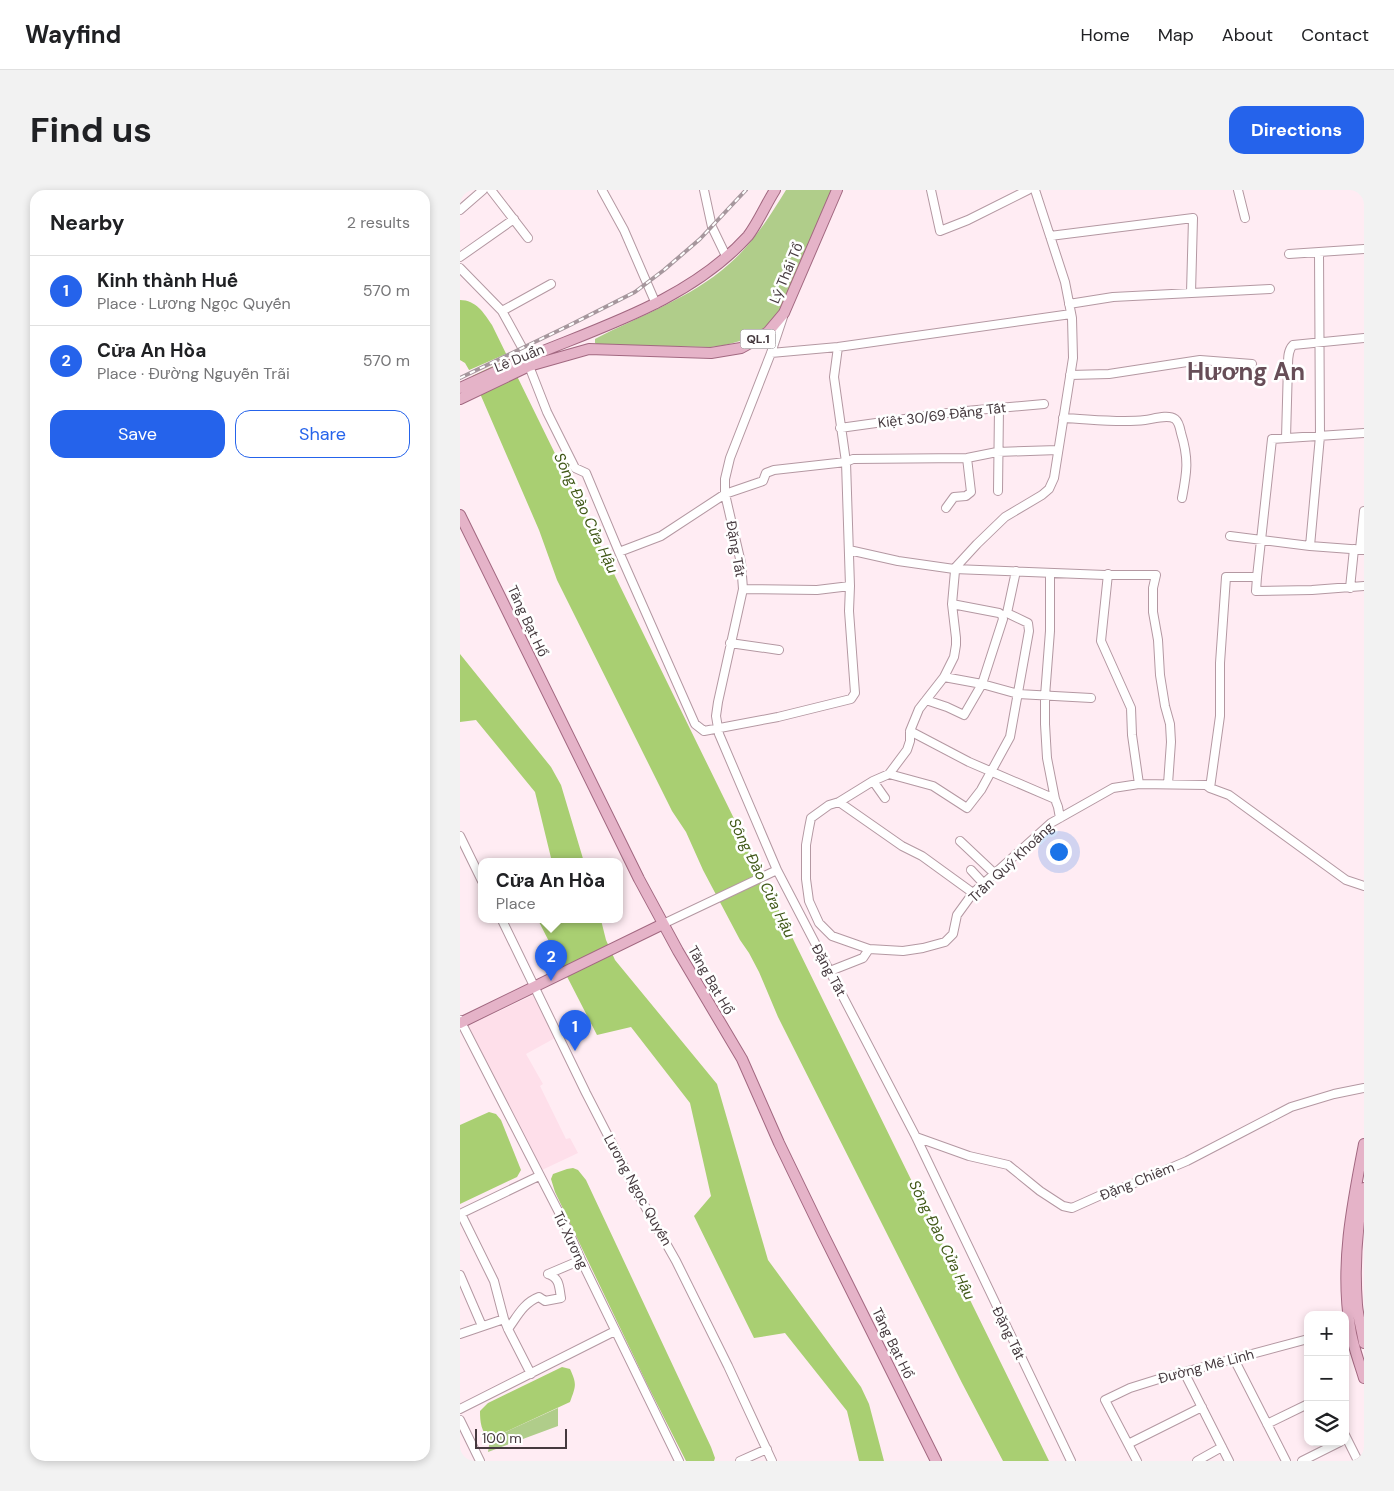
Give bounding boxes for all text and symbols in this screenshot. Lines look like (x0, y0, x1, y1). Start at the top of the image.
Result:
text: Wayfind (25, 19, 121, 50)
text: Home (1080, 23, 1130, 47)
text: Map (1158, 23, 1194, 47)
text: About (1222, 23, 1273, 47)
text: Contact (1301, 23, 1369, 47)
button: Directions (1229, 106, 1364, 154)
text: Find us (30, 107, 152, 153)
text: Nearby (50, 209, 124, 237)
text: 2 results (347, 212, 410, 233)
street label: Lý Thái Tổ (765, 240, 807, 306)
text: Kinh thành Huế (97, 268, 238, 293)
text: 1 (63, 280, 69, 301)
text: 570 m (363, 280, 410, 301)
text: Place · Lương Ngọc Quyến (97, 293, 291, 314)
road number: QL.1 (740, 330, 776, 348)
text: Cửa An Hòa (97, 338, 206, 363)
street label: Lê Duẩn (491, 340, 547, 376)
text: 2 (61, 350, 71, 371)
text: 570 m (363, 350, 410, 371)
district label: Hương An (1187, 356, 1305, 387)
text: Place · Đường Nguyễn Trãi (97, 363, 290, 384)
street label: Kiệt 30/69 Đặng Tất (877, 398, 1007, 432)
button: Save (50, 410, 225, 458)
button: Share (235, 410, 410, 458)
water label: Sông Đào Cửa Hậu (549, 449, 623, 577)
street label: Đặng Tất (722, 519, 750, 579)
street label: Tăng Bạt Hổ (504, 582, 552, 660)
water label: Sông Đào Cửa Hậu (724, 815, 800, 942)
street label: Trần Quý Khoáng (965, 818, 1057, 906)
your location (1046, 839, 1072, 865)
popup (478, 858, 623, 923)
text: Cửa An Hòa (496, 868, 605, 893)
text: Place (496, 893, 536, 914)
pin: 2 (535, 940, 567, 981)
street label: Đặng Tất (808, 941, 850, 999)
street label: Tăng Bạt Hổ (684, 942, 738, 1018)
pin: 1 (559, 1010, 591, 1051)
street label: Lương Ngọc Quyến (600, 1131, 676, 1249)
street label: Đặng Chiêm (1097, 1158, 1177, 1204)
water label: Sông Đào Cửa Hậu (904, 1177, 980, 1304)
street label: Tú Xương (549, 1208, 593, 1272)
street label: Đặng Tất (988, 1303, 1030, 1363)
street label: Tăng Bạt Hổ (868, 1305, 918, 1382)
map controls (1304, 1311, 1349, 1446)
button: + (1304, 1311, 1349, 1356)
street label: Đường Mê Linh (1156, 1345, 1256, 1387)
button: − (1304, 1356, 1349, 1401)
button: layers (1304, 1401, 1349, 1446)
scale bar (475, 1426, 568, 1449)
text: 100 m (482, 1429, 522, 1447)

